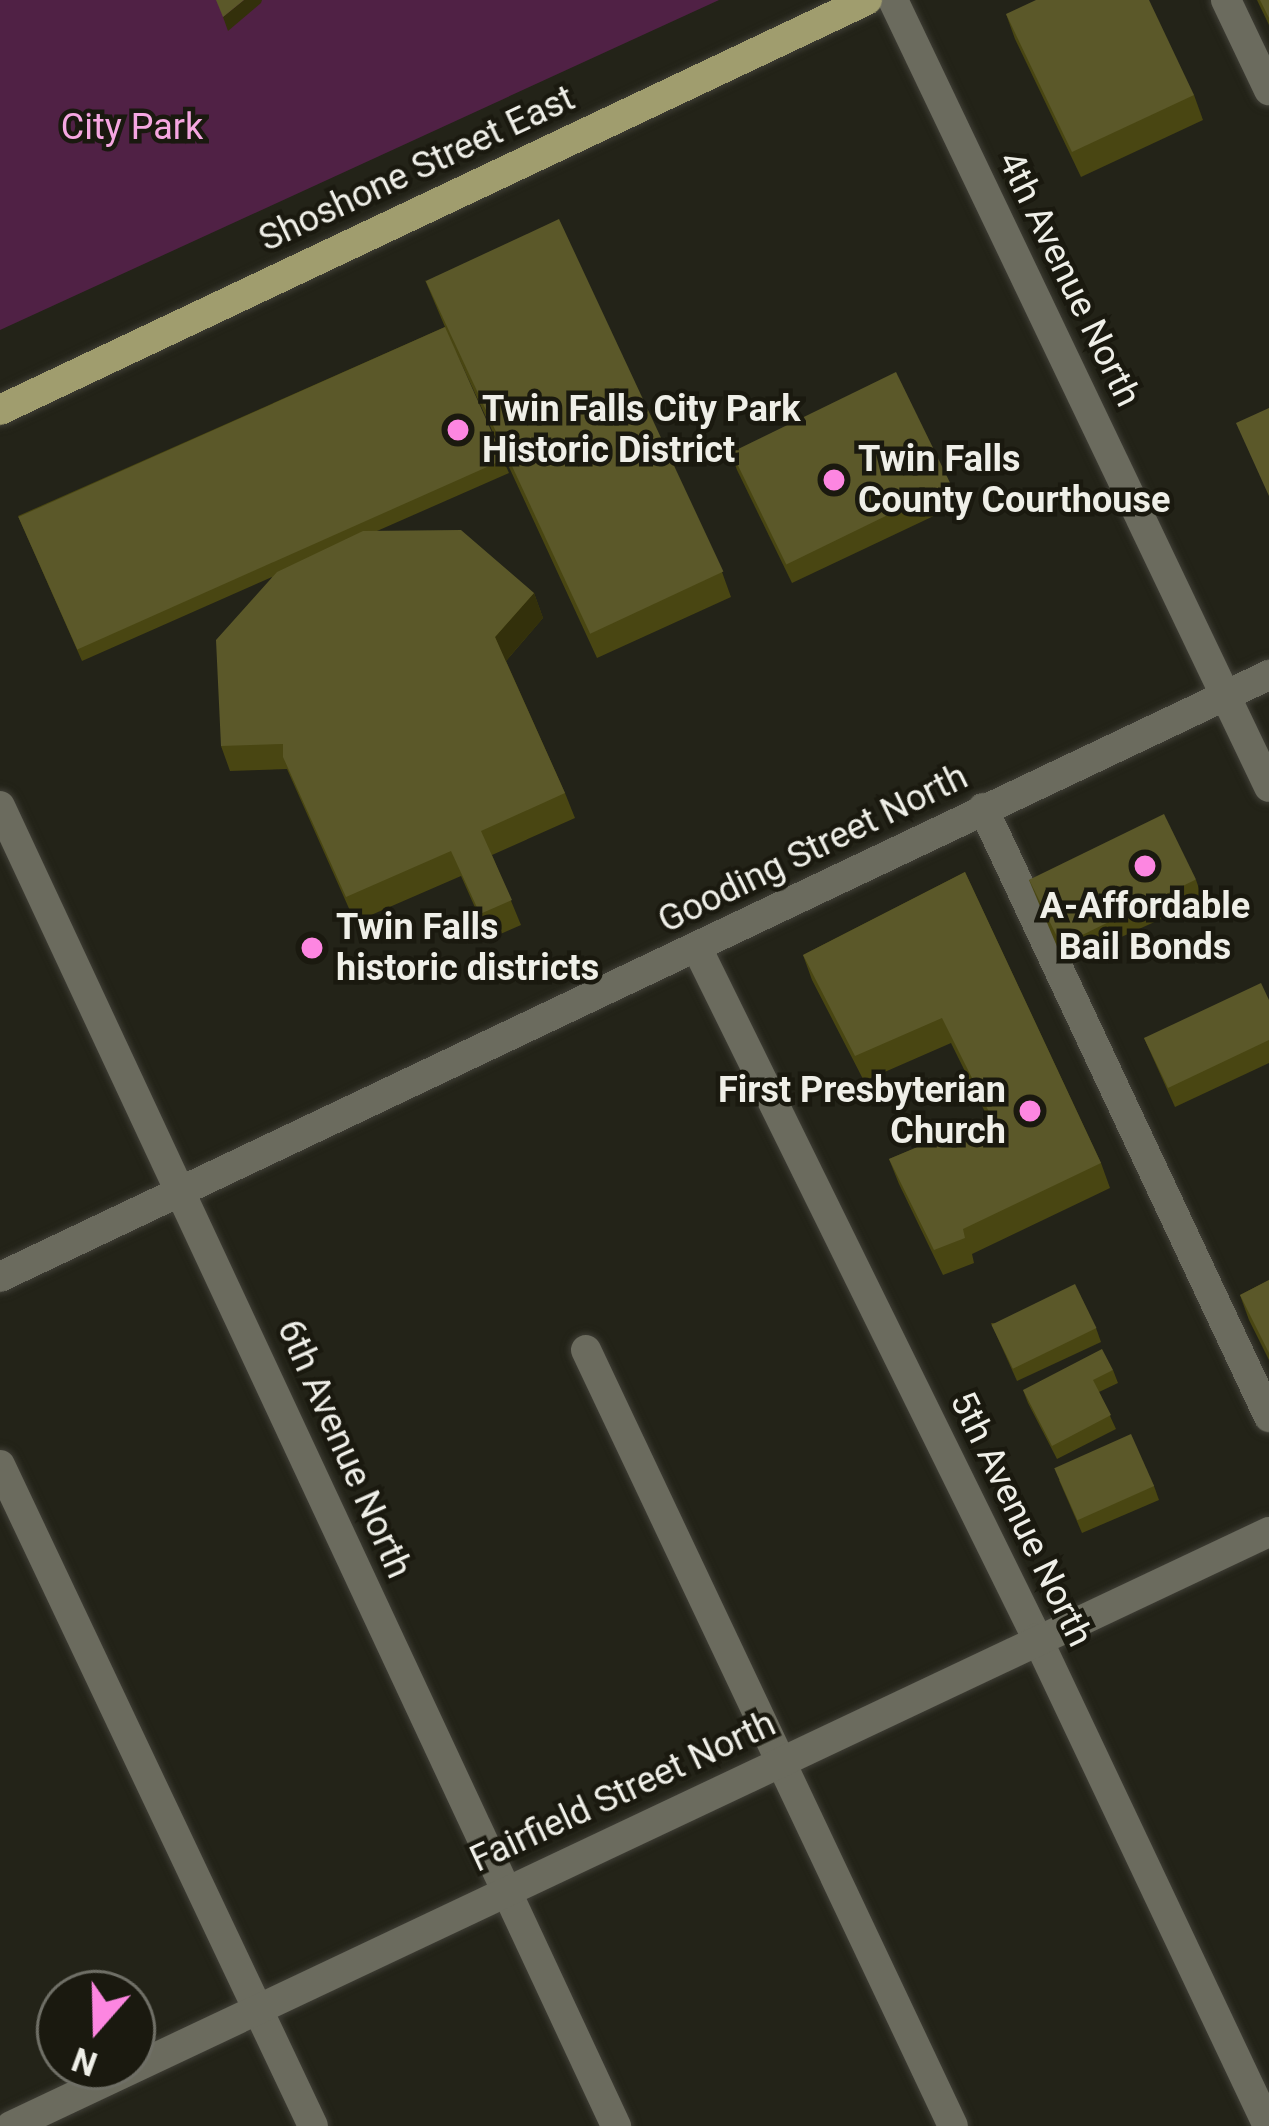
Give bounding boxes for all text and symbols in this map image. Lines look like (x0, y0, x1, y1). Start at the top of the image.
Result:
street label: Shoshone Street East (252, 77, 582, 261)
park label: City Park (61, 106, 203, 150)
street label: 4th Avenue North (989, 144, 1149, 414)
place label: Twin Falls City Park Historic District (482, 387, 800, 472)
marker: Twin Falls City Park Historic District (445, 417, 471, 443)
place label: Twin Falls County Courthouse (858, 437, 1170, 522)
marker: Twin Falls County Courthouse (821, 467, 847, 493)
street label: Gooding Street North (651, 755, 975, 943)
marker: A-Affordable Bail Bonds (1132, 853, 1158, 879)
place label: A-Affordable Bail Bonds (1040, 884, 1250, 969)
place label: Twin Falls historic districts (336, 905, 599, 990)
marker: Twin Falls historic districts (299, 935, 325, 961)
place label: First Presbyterian Church (718, 1068, 1006, 1153)
marker: First Presbyterian Church (1017, 1098, 1043, 1124)
street label: 6th Avenue North (268, 1313, 420, 1585)
street label: 5th Avenue North (941, 1384, 1101, 1654)
street label: Fairfield Street North (464, 1702, 782, 1882)
north arrow (36, 1970, 156, 2090)
text: N (67, 2039, 102, 2084)

